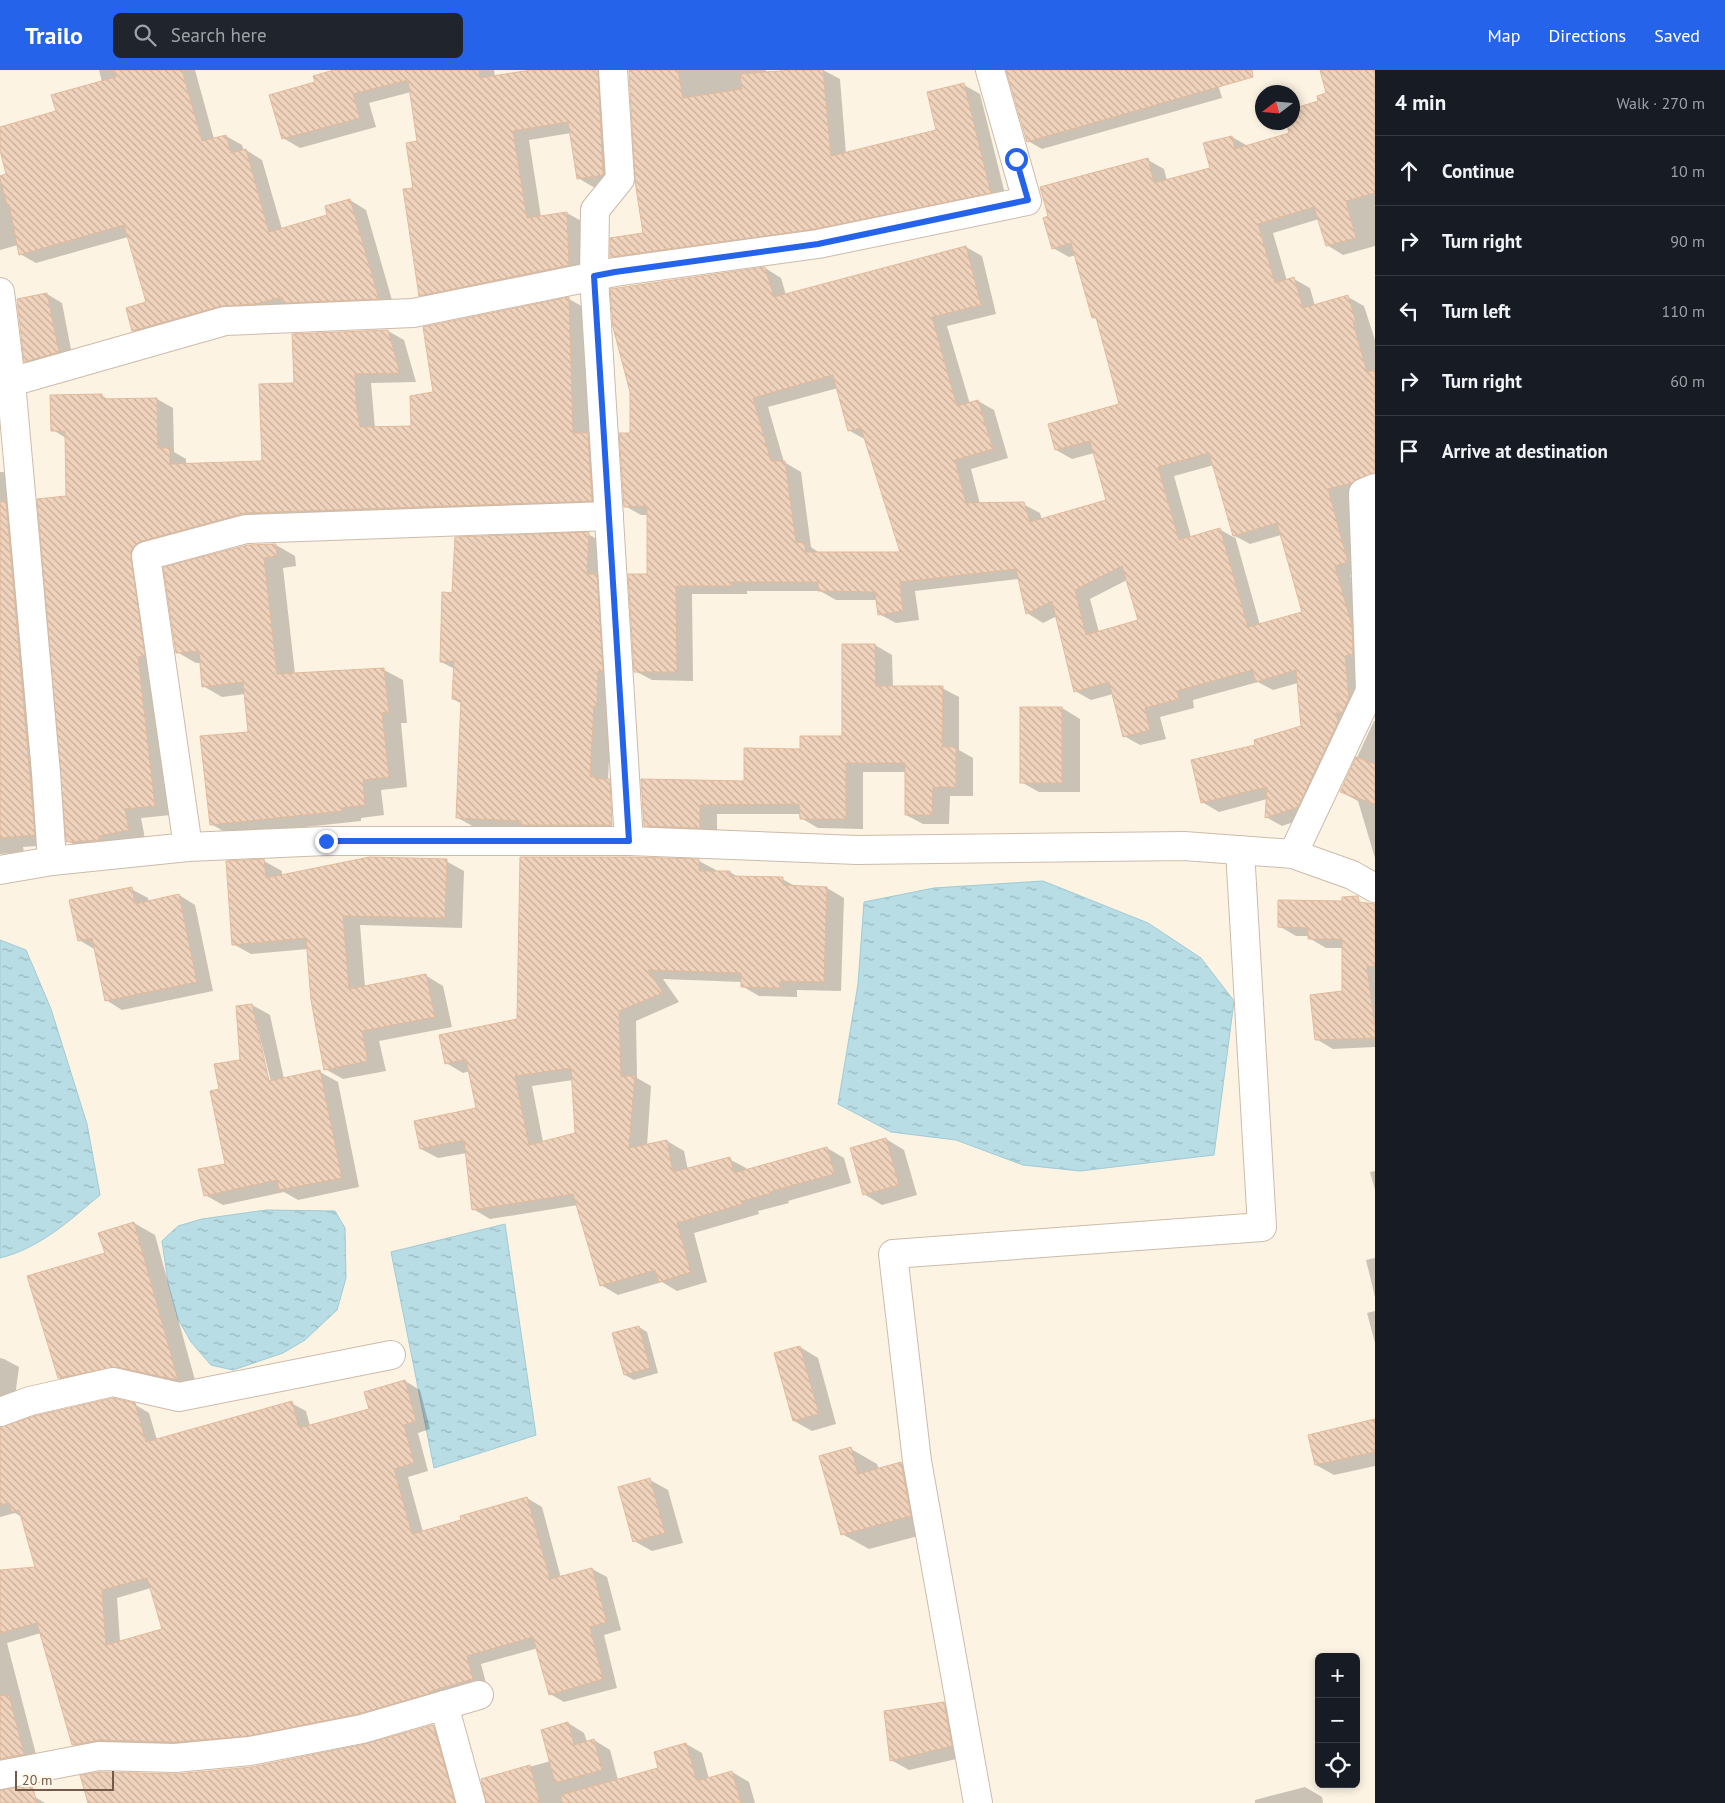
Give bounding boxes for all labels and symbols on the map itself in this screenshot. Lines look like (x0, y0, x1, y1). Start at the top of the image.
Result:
north arrow (1255, 85, 1300, 130)
route start (1005, 148, 1028, 171)
route end (315, 830, 338, 853)
scale bar (15, 1768, 114, 1791)

